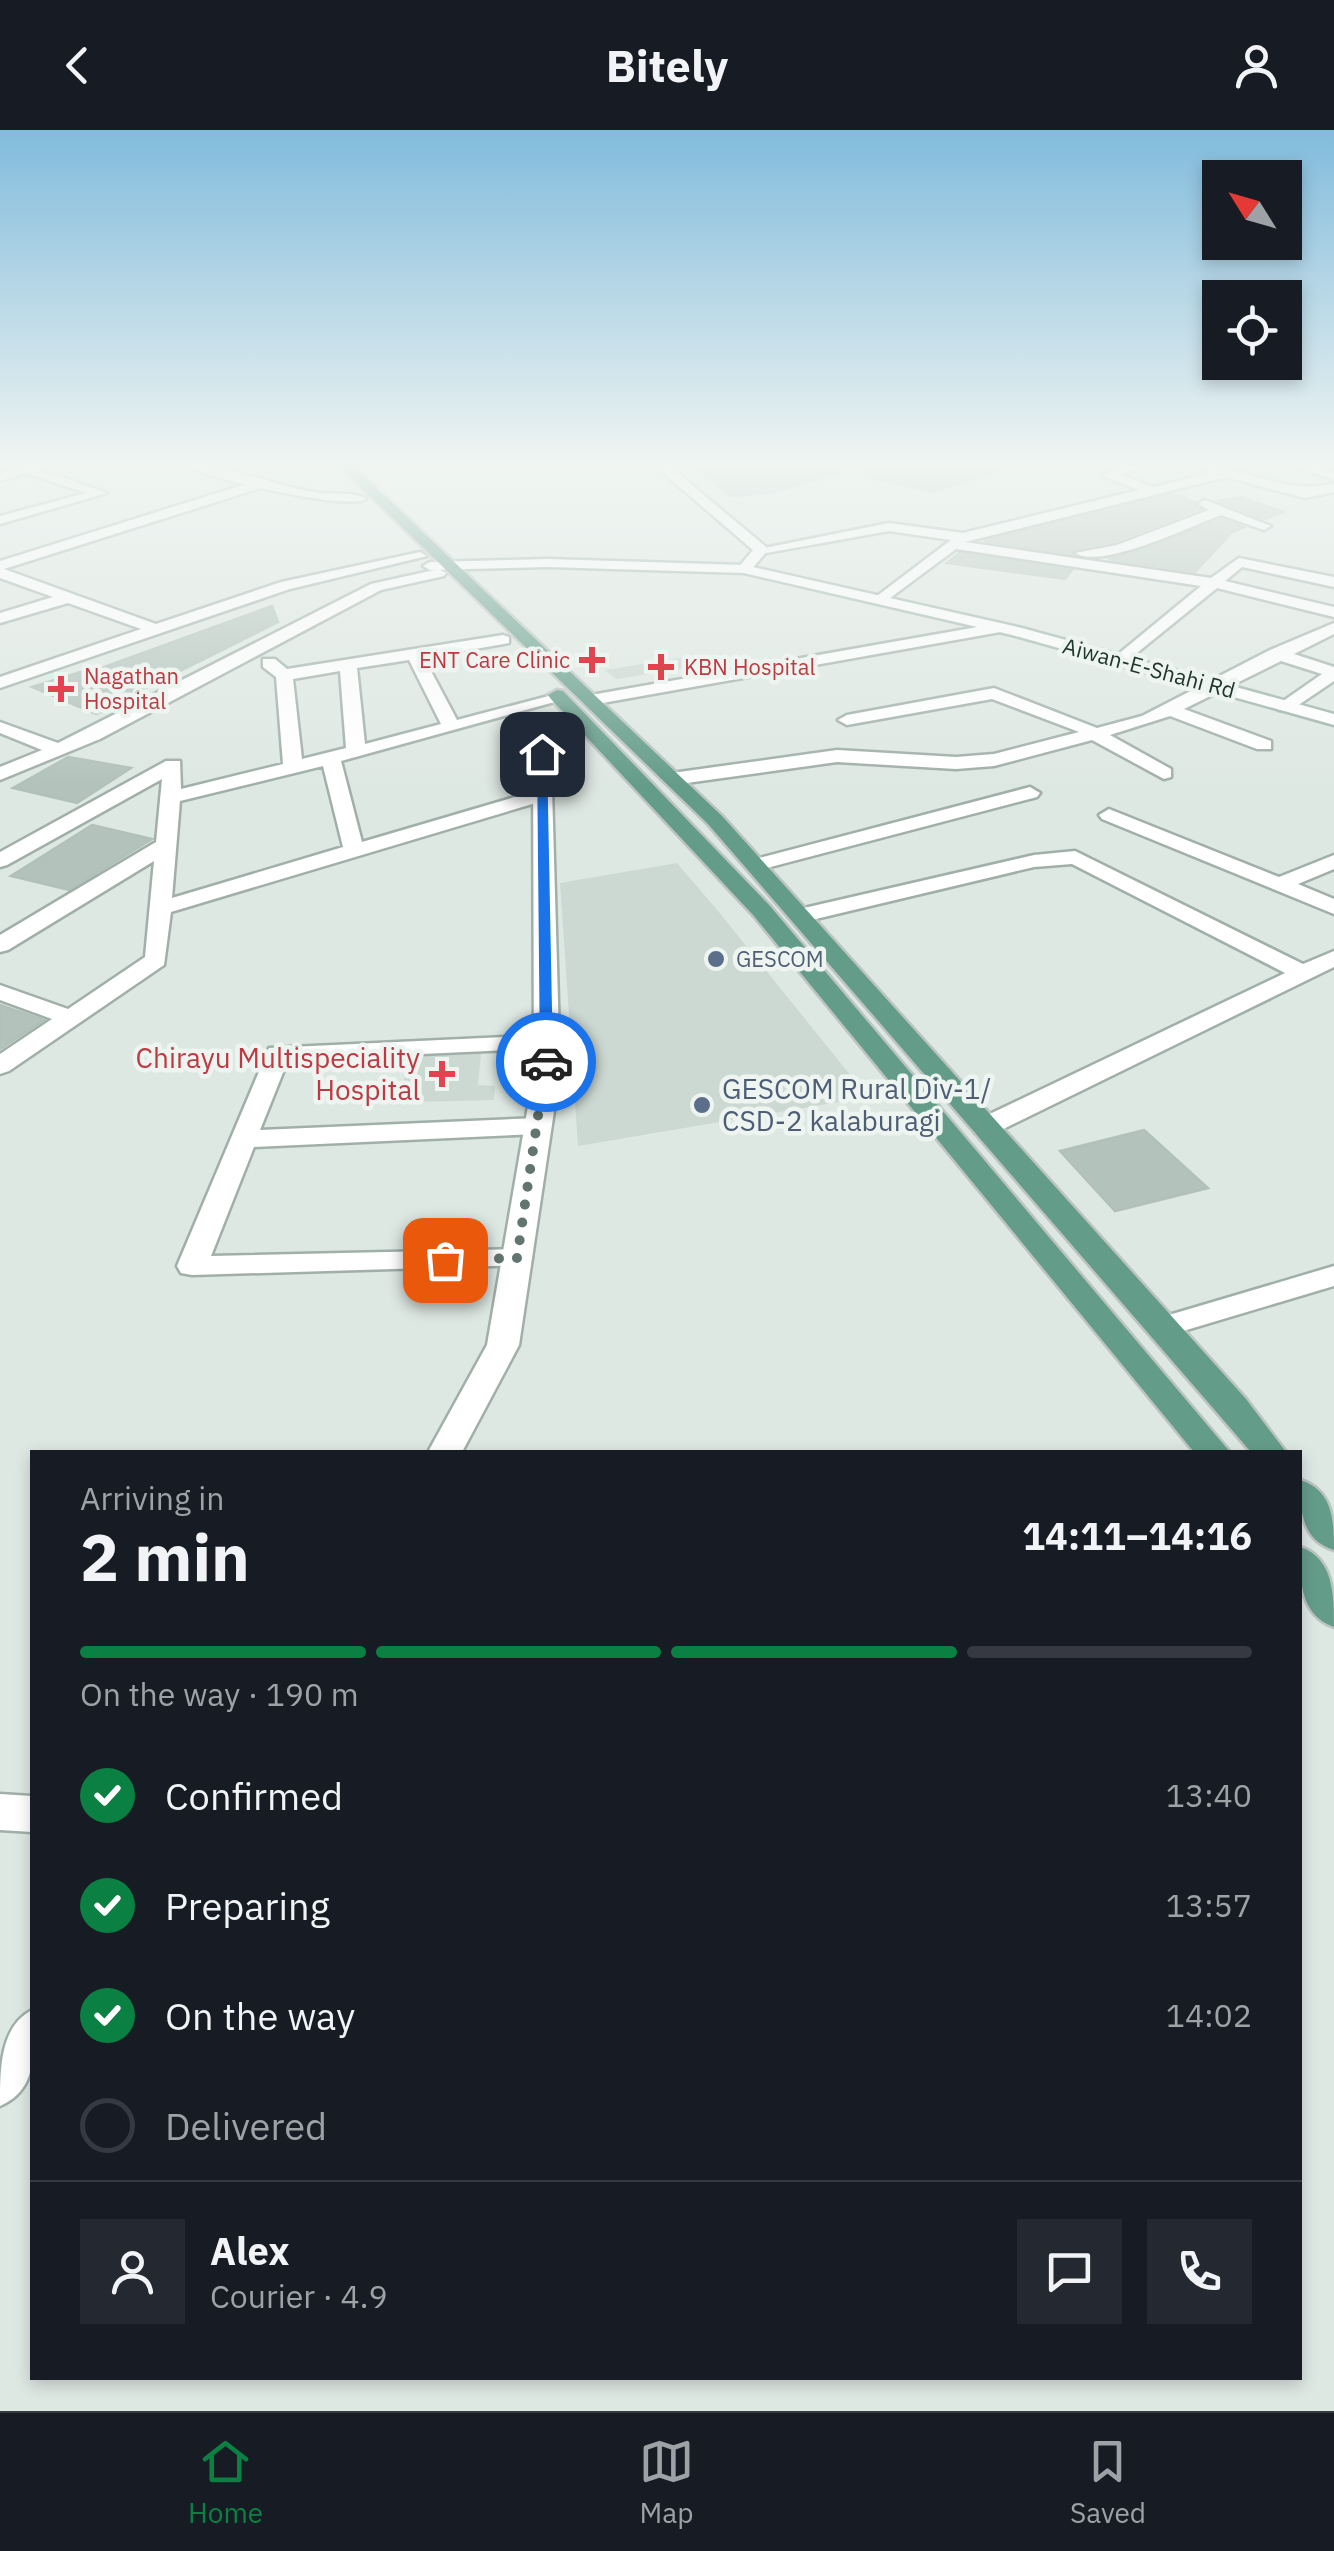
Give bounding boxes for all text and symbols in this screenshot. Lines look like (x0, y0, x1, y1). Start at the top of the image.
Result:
text: Bitely (606, 36, 728, 94)
icon: back (50, 38, 105, 93)
icon: person (1229, 38, 1284, 93)
north arrow (1202, 160, 1302, 260)
map controls (1202, 160, 1302, 380)
button: locate (1202, 280, 1302, 380)
street label: Aiwan-E-Shahi Rd (1060, 631, 1238, 704)
place label: ENT Care Clinic (419, 645, 570, 674)
marker: ENT Care Clinic (579, 647, 605, 673)
place label: KBN Hospital (684, 652, 815, 681)
marker: KBN Hospital (648, 654, 674, 680)
place label: Nagathan Hospital (84, 661, 179, 715)
marker: Nagathan Hospital (48, 676, 74, 702)
pin (500, 712, 585, 797)
icon: home (515, 727, 570, 782)
place label: GESCOM (736, 944, 824, 973)
marker: GESCOM (705, 948, 727, 970)
courier (496, 1012, 596, 1112)
icon: car (519, 1035, 574, 1090)
place label: Chirayu Multispeciality Hospital (136, 1039, 420, 1108)
marker: Chirayu Multispeciality Hospital (429, 1061, 455, 1087)
place label: GESCOM Rural Div-1/ CSD-2 kalaburagi (722, 1070, 991, 1139)
marker: GESCOM Rural Div-1/ CSD-2 kalaburagi (691, 1094, 713, 1116)
pin (403, 1218, 488, 1303)
icon: bag (418, 1233, 473, 1288)
text: Arriving in (80, 1477, 225, 1519)
text: 14:11–14:16 (1022, 1511, 1252, 1560)
text: 2 min (80, 1514, 250, 1599)
text: On the way · 190 m (80, 1673, 359, 1715)
icon: check (80, 1768, 135, 1823)
text: Confirmed (165, 1771, 343, 1820)
text: 13:40 (1166, 1774, 1252, 1816)
icon: check (80, 1878, 135, 1933)
text: Preparing (165, 1881, 330, 1930)
text: 13:57 (1166, 1884, 1252, 1926)
icon: check (80, 1988, 135, 2043)
text: On the way (165, 1991, 355, 2040)
text: 14:02 (1166, 1994, 1252, 2036)
text: Delivered (165, 2101, 327, 2150)
button: person (80, 2219, 185, 2324)
button: chat (1017, 2219, 1122, 2324)
button: phone (1147, 2219, 1252, 2324)
text: Alex (210, 2226, 290, 2275)
text: Courier · 4.9 (210, 2275, 388, 2317)
tab: Home (188, 2434, 263, 2531)
tab: Map (639, 2434, 694, 2531)
tab: Saved (1070, 2434, 1146, 2531)

